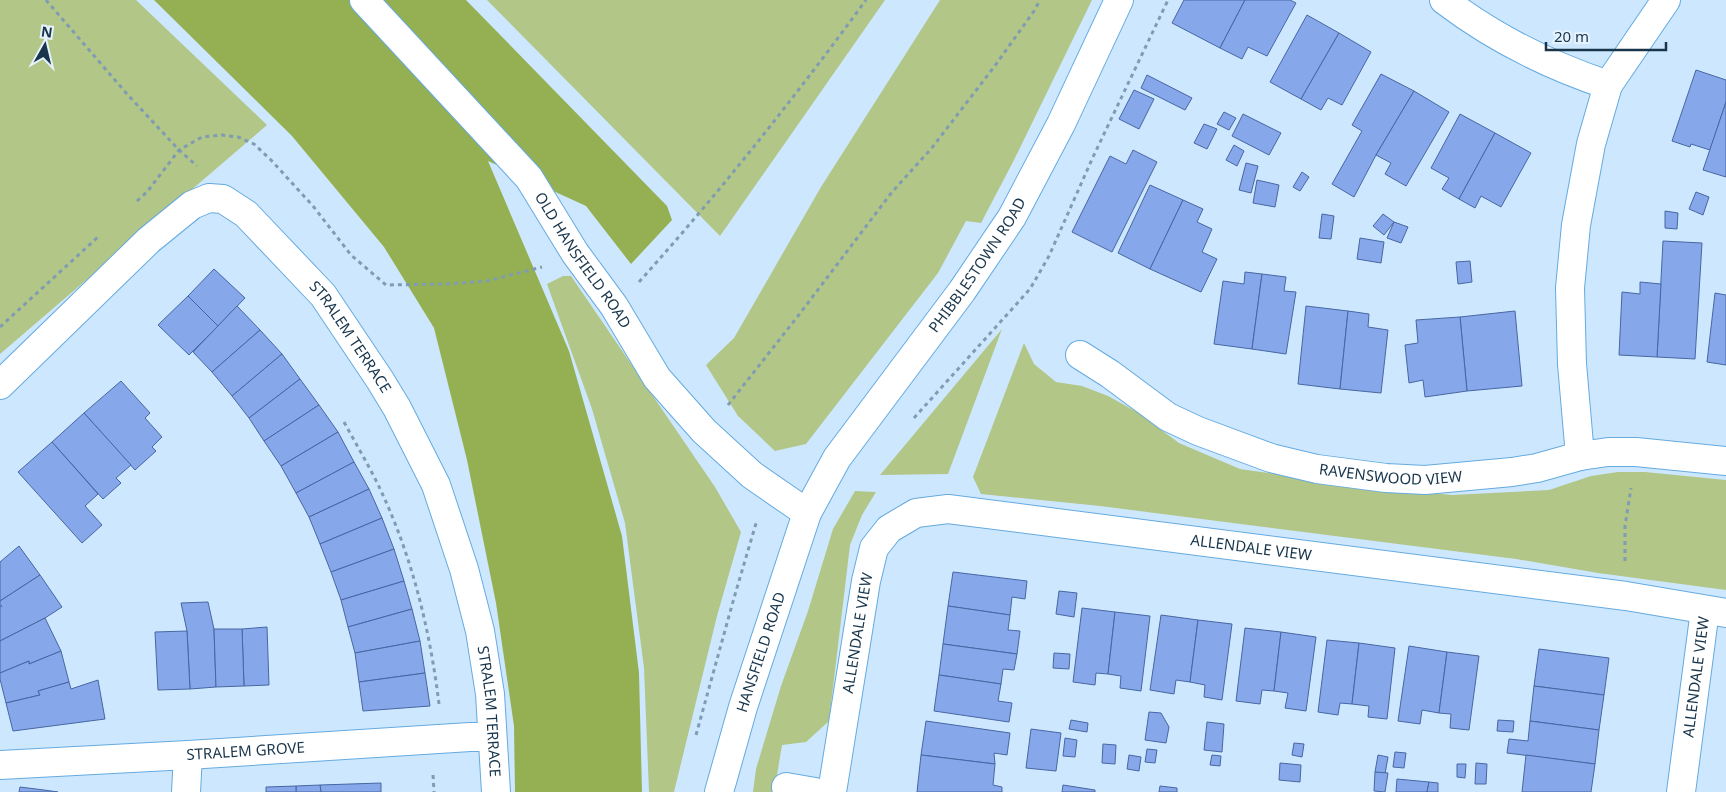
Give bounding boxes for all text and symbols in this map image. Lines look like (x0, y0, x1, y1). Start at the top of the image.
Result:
north arrow (20, 20, 70, 70)
scale bar (1546, 20, 1666, 52)
text: N (40, 21, 54, 42)
text: 20 m (1554, 26, 1589, 46)
street label: OLD HANSFIELD ROAD (531, 188, 636, 332)
street label: PHIBBLESTOWN ROAD (923, 194, 1030, 336)
street label: STRALEM TERRACE (306, 276, 396, 396)
street label: RAVENSWOOD VIEW (1318, 458, 1463, 489)
street label: ALLENDALE VIEW (1189, 529, 1313, 565)
street label: ALLENDALE VIEW (837, 570, 877, 695)
street label: HANSFIELD ROAD (731, 589, 789, 715)
street label: ALLENDALE VIEW (1677, 615, 1713, 739)
street label: STRALEM TERRACE (473, 644, 506, 778)
street label: STRALEM GROVE (186, 737, 305, 764)

